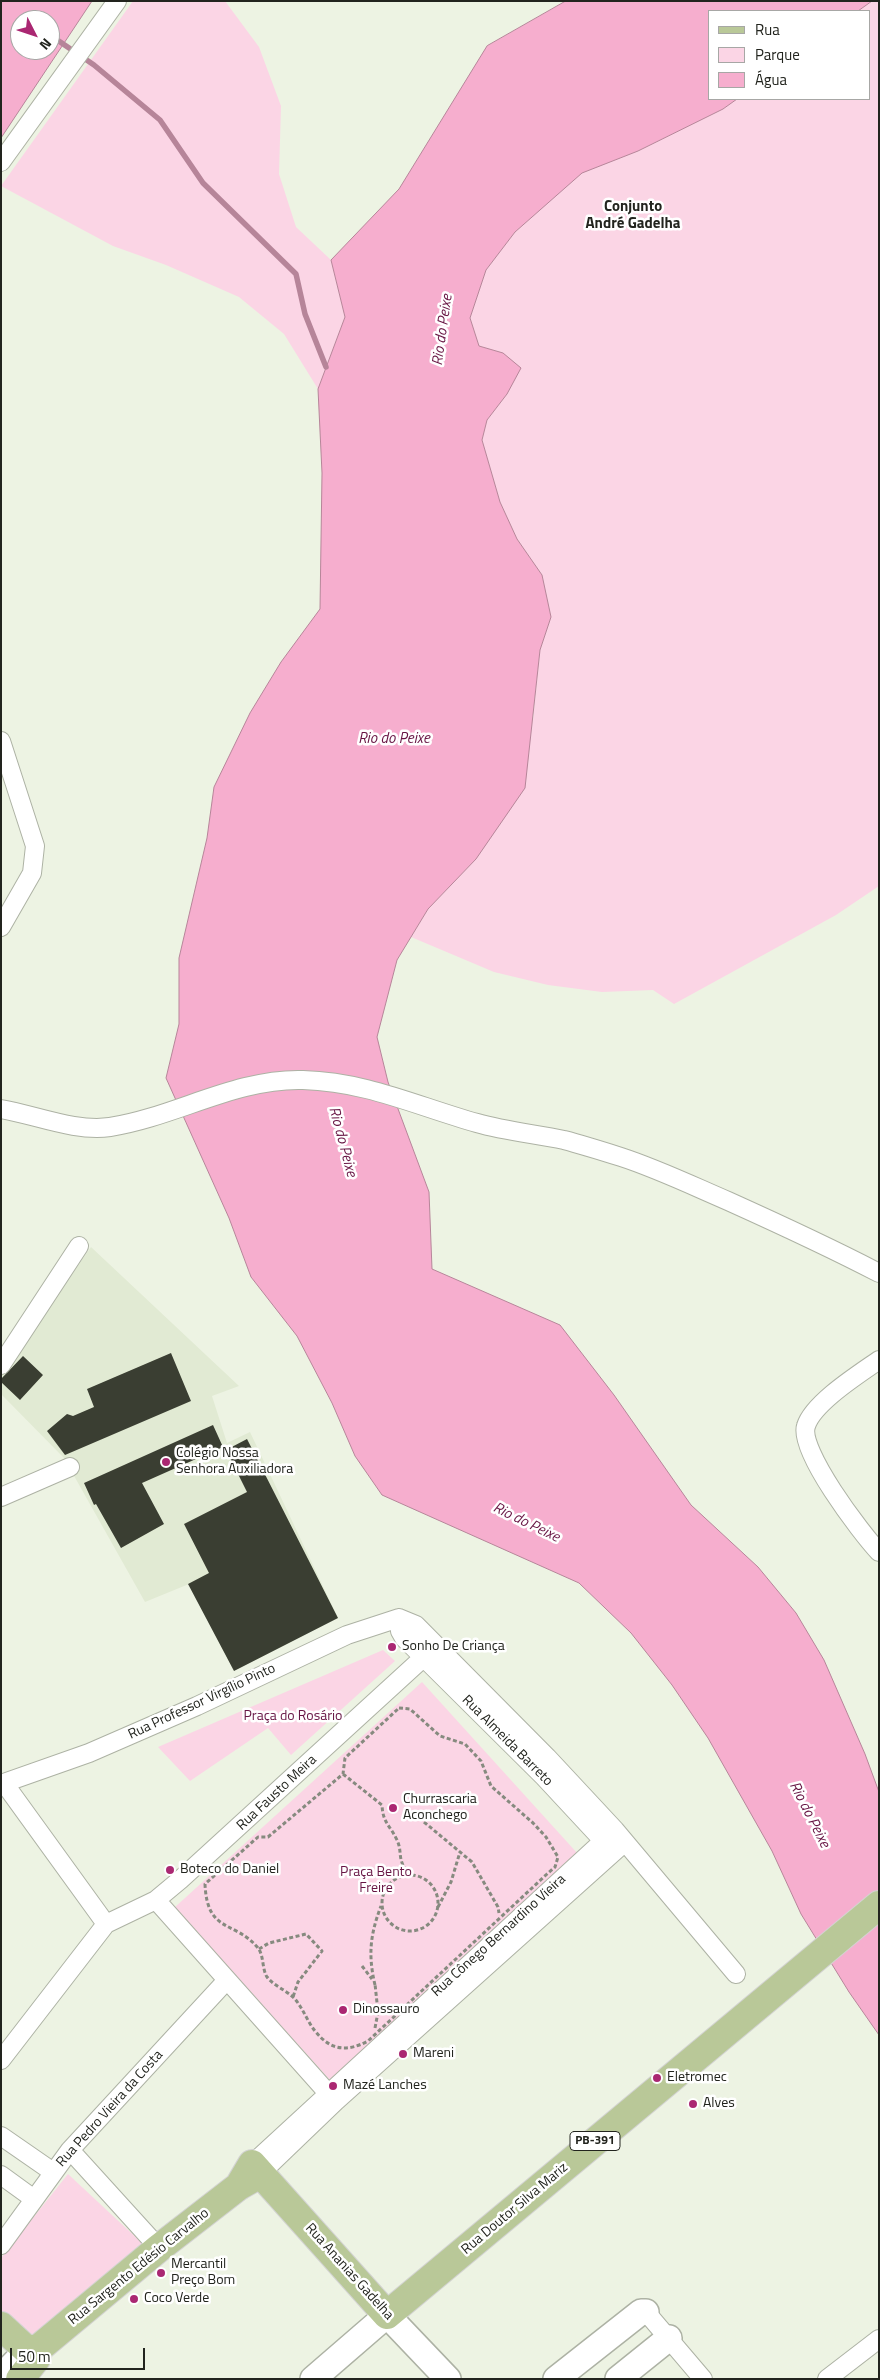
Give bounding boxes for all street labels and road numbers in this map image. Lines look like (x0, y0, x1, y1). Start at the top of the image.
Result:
street label: Rua Professor Virgílio Pinto (126, 1660, 278, 1744)
street label: Rua Almeida Barreto (458, 1692, 556, 1790)
street label: Rua Fausto Meira (234, 1752, 320, 1834)
street label: Rua Cônego Bernardino Vieira (428, 1871, 570, 2001)
street label: Rua Pedro Vieira da Costa (53, 2047, 167, 2171)
road number: PB-391 (570, 2132, 620, 2150)
street label: Rua Doutor Silva Mariz (458, 2160, 572, 2258)
street label: Rua Sargento Edésio Carvalho (65, 2205, 213, 2329)
street label: Rua Ananias Gadelha (301, 2220, 397, 2324)

